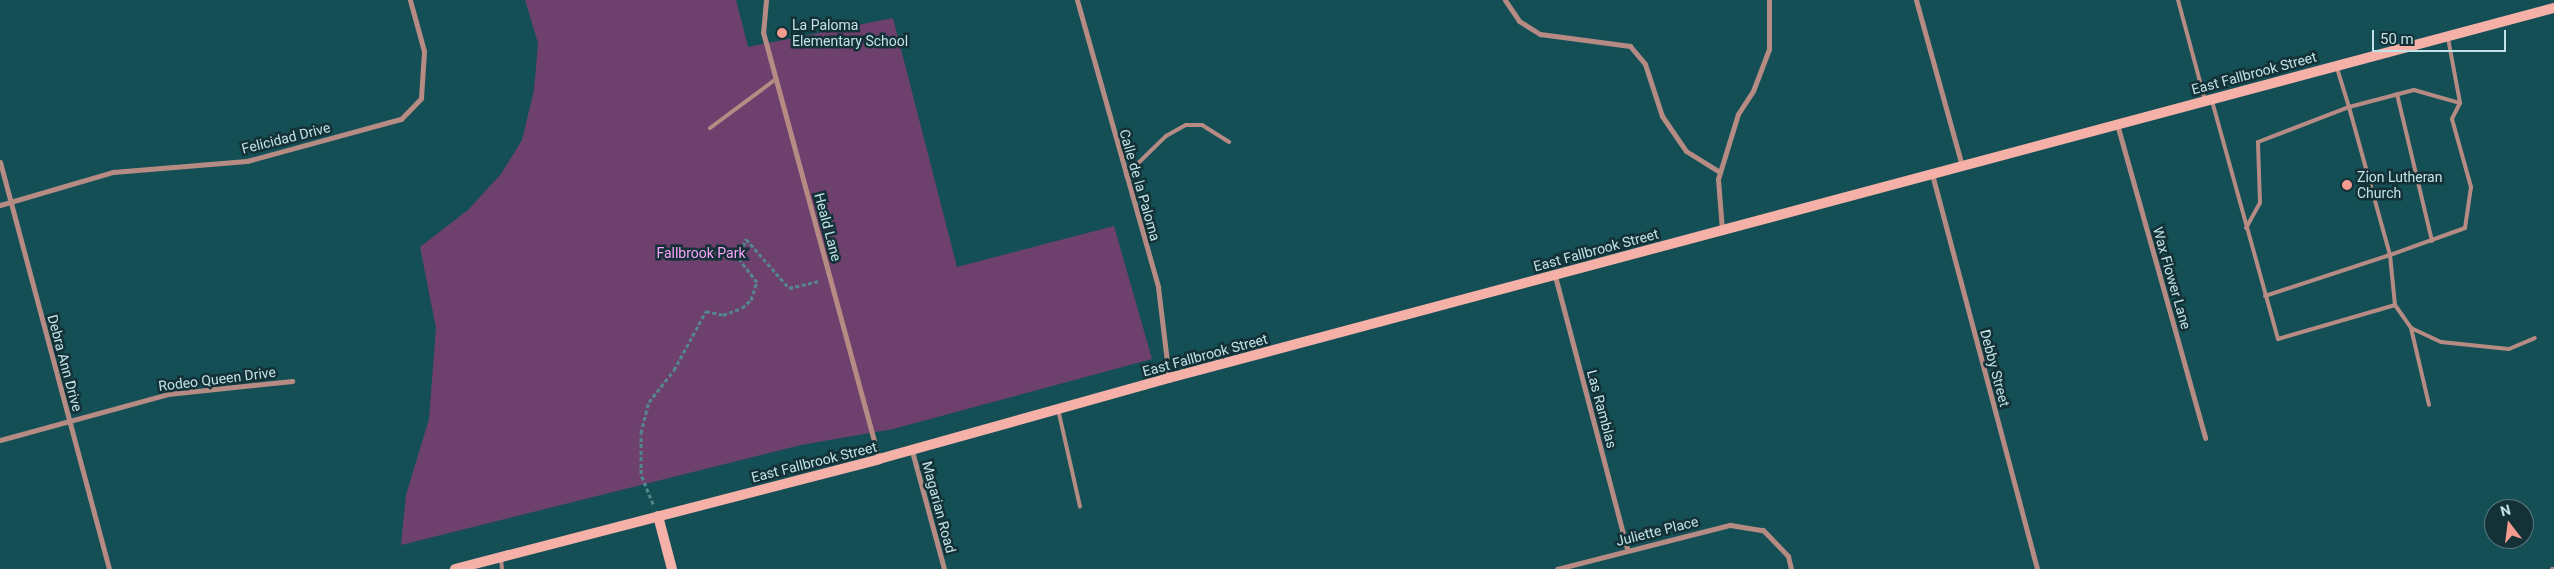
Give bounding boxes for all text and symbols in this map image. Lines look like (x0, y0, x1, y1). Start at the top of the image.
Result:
place label: La Paloma Elementary School (792, 17, 908, 49)
scale bar (2374, 20, 2508, 52)
marker: La Paloma Elementary School (776, 27, 788, 39)
text: 50 m (2380, 30, 2414, 48)
street label: East Fallbrook Street (2190, 48, 2318, 98)
street label: Felicidad Drive (240, 119, 332, 157)
street label: Calle de la Paloma (1116, 127, 1164, 243)
place label: Zion Lutheran Church (2357, 169, 2442, 202)
marker: Zion Lutheran Church (2341, 179, 2353, 191)
street label: Heald Lane (811, 191, 845, 263)
street label: East Fallbrook Street (1532, 225, 1660, 275)
street label: Wax Flower Lane (2149, 225, 2195, 331)
park label: Fallbrook Park (656, 245, 746, 261)
street label: Debra Ann Drive (44, 313, 86, 413)
street label: Debby Street (1977, 328, 2013, 408)
street label: East Fallbrook Street (1141, 330, 1269, 380)
street label: Rodeo Queen Drive (157, 363, 277, 395)
street label: Las Ramblas (1583, 368, 1621, 450)
street label: East Fallbrook Street (750, 438, 878, 486)
street label: Magarian Road (919, 459, 959, 555)
north arrow (2484, 499, 2534, 549)
text: N (2499, 501, 2512, 519)
street label: Juliette Place (1614, 513, 1700, 549)

